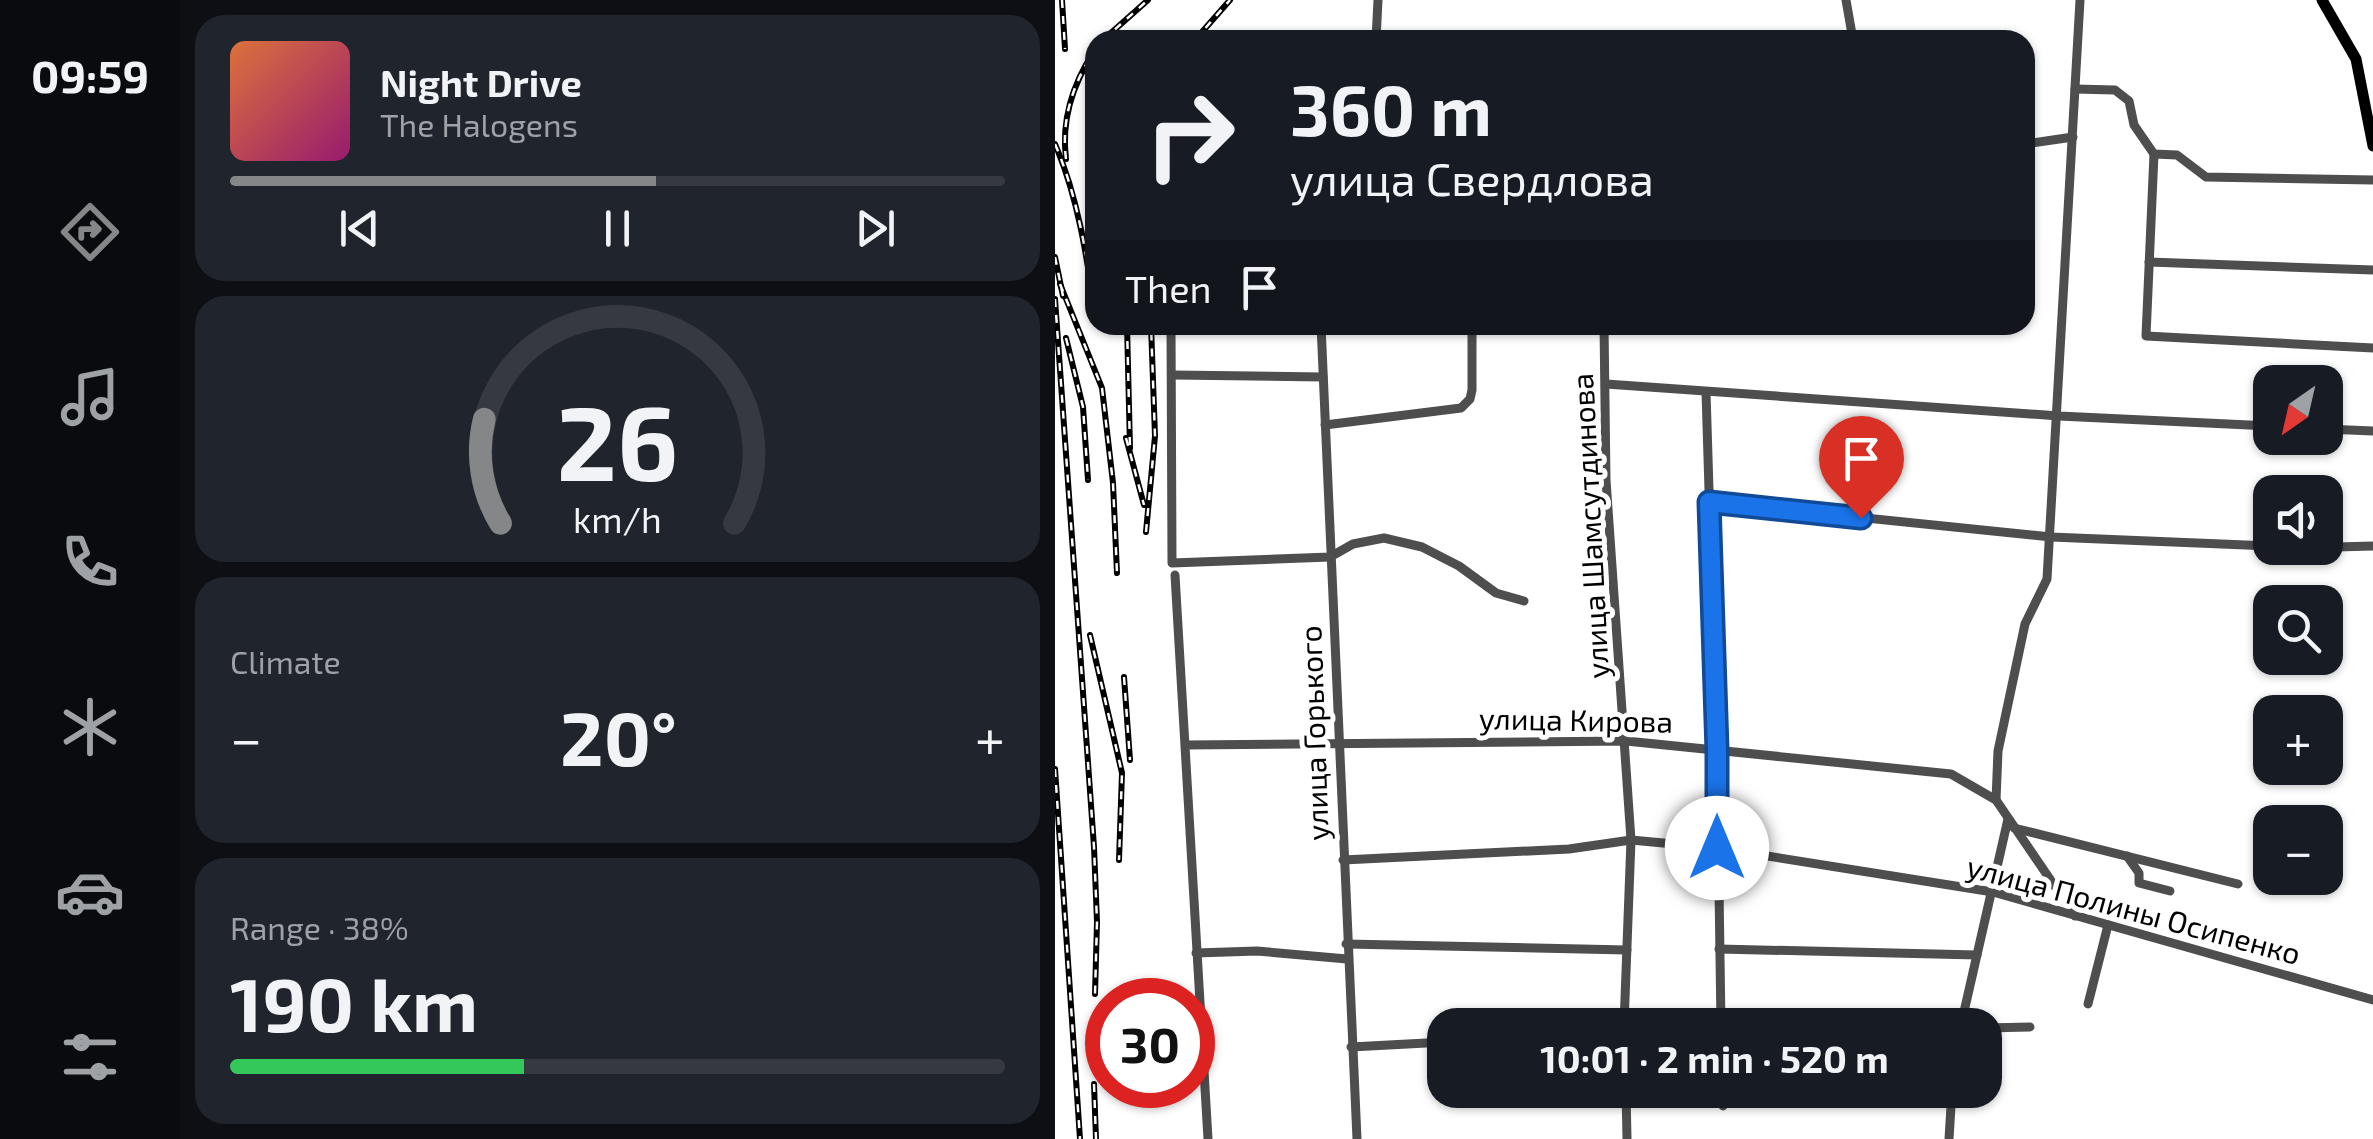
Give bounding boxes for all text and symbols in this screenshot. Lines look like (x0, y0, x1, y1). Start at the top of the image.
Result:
text: 09:59 (31, 48, 149, 102)
text: Night Drive (380, 59, 582, 105)
text: 360 m (1290, 66, 1492, 150)
icon: right (1125, 70, 1255, 200)
text: The Halogens (380, 105, 578, 143)
text: улица Свердлова (1290, 151, 1654, 205)
icon: directions (55, 197, 125, 267)
icon: previous (332, 201, 387, 256)
icon: pause (590, 201, 645, 256)
icon: next (848, 201, 903, 256)
icon: arrive (1232, 260, 1287, 315)
text: Then (1125, 265, 1212, 311)
icon: music (55, 362, 125, 432)
north arrow (2253, 365, 2343, 455)
map controls (2253, 365, 2343, 895)
street label: улица Шамсутдинова (1563, 372, 1616, 680)
text: 26 (557, 377, 678, 502)
pin (1819, 416, 1904, 519)
icon: arrive (1834, 431, 1889, 486)
button: sound (2253, 475, 2343, 565)
text: km/h (573, 497, 662, 540)
icon: phone (55, 527, 125, 597)
button: search (2253, 585, 2343, 675)
street label: улица Горького (1291, 625, 1336, 841)
text: Climate (230, 642, 341, 680)
text: 20° (560, 691, 677, 781)
icon: climate (55, 692, 125, 762)
button: + (2253, 695, 2343, 785)
street label: улица Кирова (1479, 699, 1673, 740)
text: − (230, 704, 262, 770)
text: + (975, 704, 1005, 770)
position arrow (1665, 796, 1769, 900)
button: − (2253, 805, 2343, 895)
street label: улица Полины Осипенко (1963, 847, 2305, 972)
icon: car (55, 857, 125, 927)
text: Range · 38% (230, 908, 409, 946)
text: 190 km (230, 957, 478, 1047)
speed limit sign: 30 (1085, 978, 1215, 1108)
icon: filters (55, 1022, 125, 1092)
text: 10:01 · 2 min · 520 m (1540, 1035, 1889, 1081)

